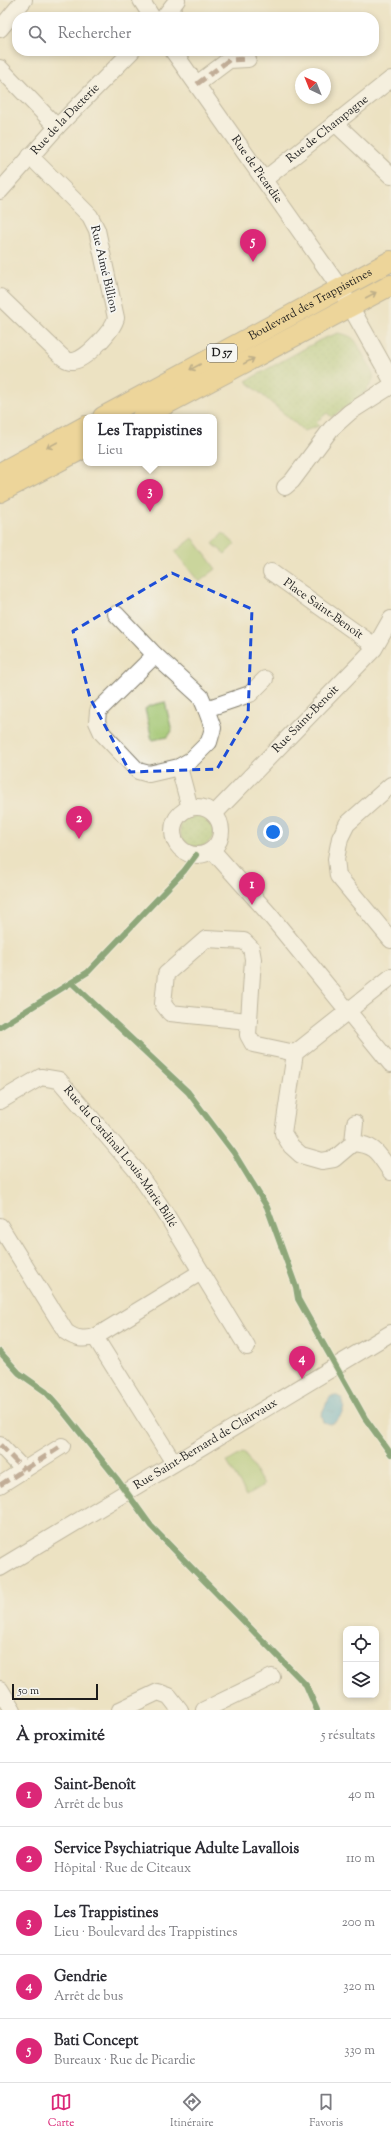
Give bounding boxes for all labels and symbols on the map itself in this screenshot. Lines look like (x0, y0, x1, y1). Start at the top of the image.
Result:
north arrow (295, 68, 331, 104)
street label: Rue de la Dacterie (27, 79, 104, 159)
street label: Rue de Champagne (283, 91, 373, 168)
street label: Rue de Picardie (226, 132, 287, 207)
street label: Rue Aimé Billion (85, 224, 123, 314)
pin: 5 (240, 229, 266, 262)
street label: Boulevard des Trappistines (245, 264, 376, 345)
one-way arrow (365, 291, 377, 299)
road number: D 57 (207, 344, 237, 362)
one-way arrow (243, 356, 255, 364)
one-way arrow (190, 364, 202, 371)
one-way arrow (46, 442, 58, 449)
pin: 3 (137, 479, 163, 512)
street label: Place Saint-Benoît (279, 574, 367, 644)
street label: Rue Saint-Benoit (269, 681, 343, 757)
pin: 2 (66, 806, 92, 839)
your location (263, 822, 283, 842)
pin: 1 (239, 872, 265, 905)
street label: Rue du Cardinal Louis-Marie Billé (59, 1082, 181, 1232)
pin: 4 (289, 1346, 315, 1379)
street label: Rue Saint-Bernard de Clairvaux (130, 1394, 281, 1495)
scale bar (12, 1682, 98, 1701)

